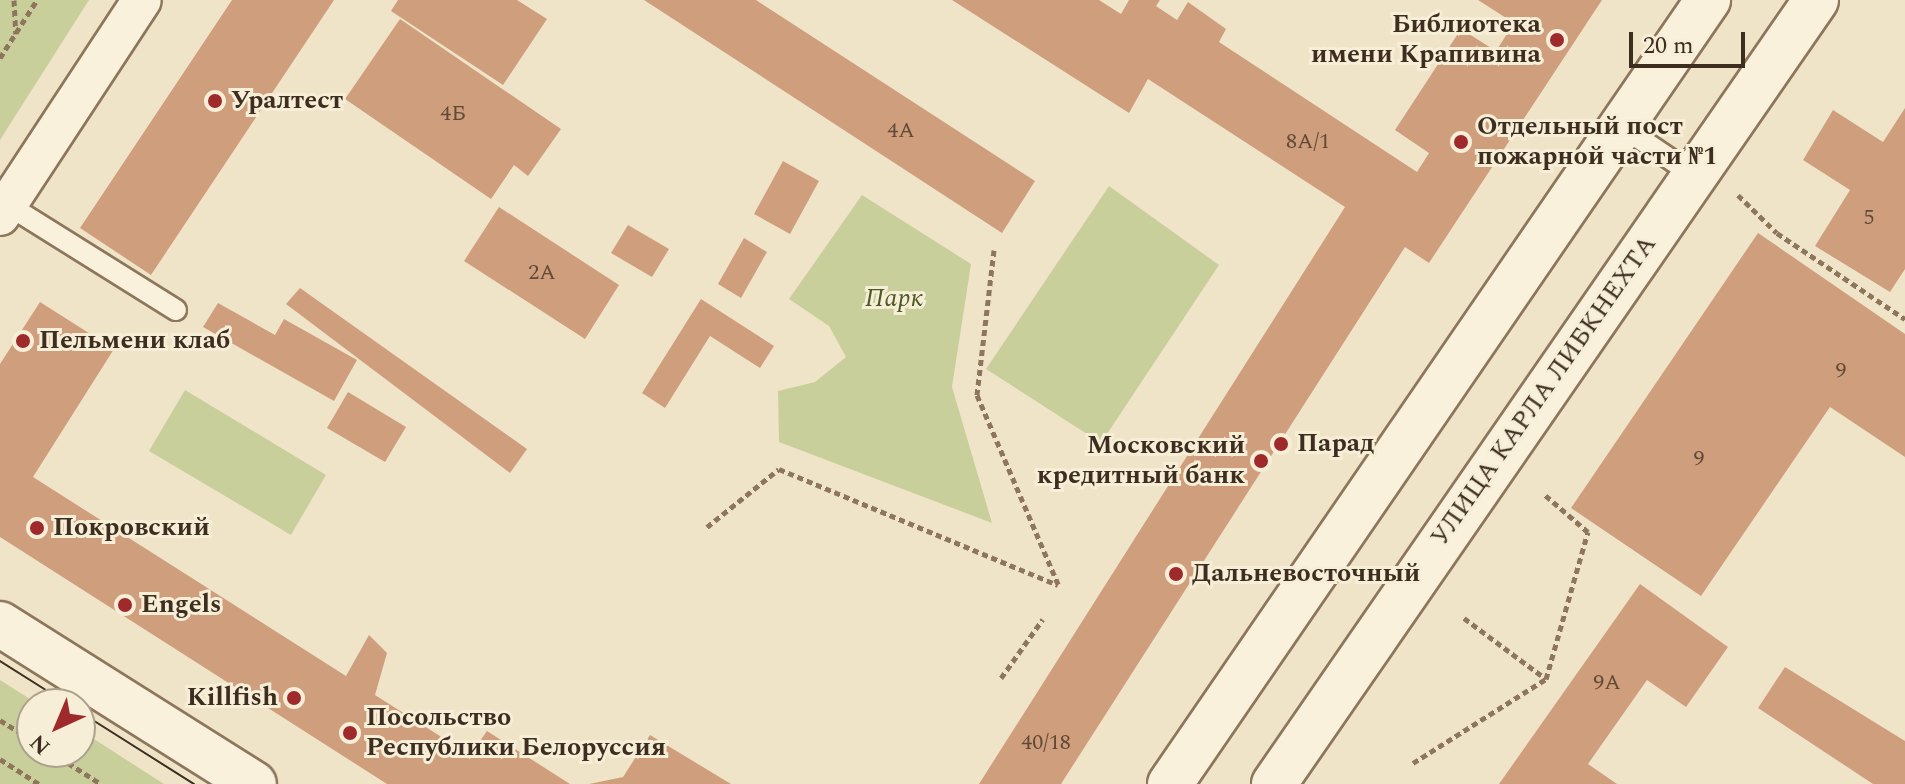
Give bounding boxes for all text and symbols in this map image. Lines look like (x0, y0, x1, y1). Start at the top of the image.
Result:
place label: Библиотека имени Крапивина (1311, 9, 1541, 70)
scale bar (1633, 16, 1749, 66)
text: 20 m (1643, 28, 1694, 64)
marker: Библиотека имени Крапивина (1548, 31, 1566, 49)
place label: Уралтест (231, 85, 343, 117)
marker: Уралтест (206, 92, 224, 110)
house number: 4Б (440, 101, 466, 127)
place label: Отдельный пост пожарной части №1 (1477, 111, 1718, 172)
house number: 4А (887, 118, 915, 144)
house number: 8А/1 (1286, 129, 1330, 155)
marker: Отдельный пост пожарной части №1 (1452, 133, 1470, 151)
house number: 5 (1864, 205, 1874, 231)
street label: УЛИЦА КАРЛА ЛИБКНЕХТА (1425, 230, 1663, 552)
house number: 2А (528, 260, 556, 286)
park label: Парк (865, 283, 923, 315)
place label: Пельмени клаб (39, 325, 230, 357)
marker: Пельмени клаб (14, 332, 32, 350)
house number: 9 (1836, 358, 1846, 384)
place label: Парад (1297, 428, 1374, 460)
place label: Московский кредитный банк (1037, 430, 1245, 492)
marker: Парад (1272, 435, 1290, 453)
house number: 9 (1694, 446, 1704, 472)
marker: Московский кредитный банк (1252, 452, 1270, 470)
place label: Покровский (53, 512, 210, 544)
marker: Покровский (28, 519, 46, 537)
place label: Дальневосточный (1192, 558, 1420, 590)
marker: Дальневосточный (1167, 565, 1185, 583)
place label: Engels (141, 589, 221, 621)
marker: Engels (116, 596, 134, 614)
house number: 9А (1593, 670, 1621, 696)
place label: Killfish (187, 682, 278, 714)
north arrow (16, 688, 96, 768)
marker: Killfish (285, 689, 303, 707)
place label: Посольство Республики Белоруссия (366, 702, 666, 764)
marker: Посольство Республики Белоруссия (341, 724, 359, 742)
text: N (22, 726, 58, 762)
house number: 40/18 (1021, 730, 1071, 756)

